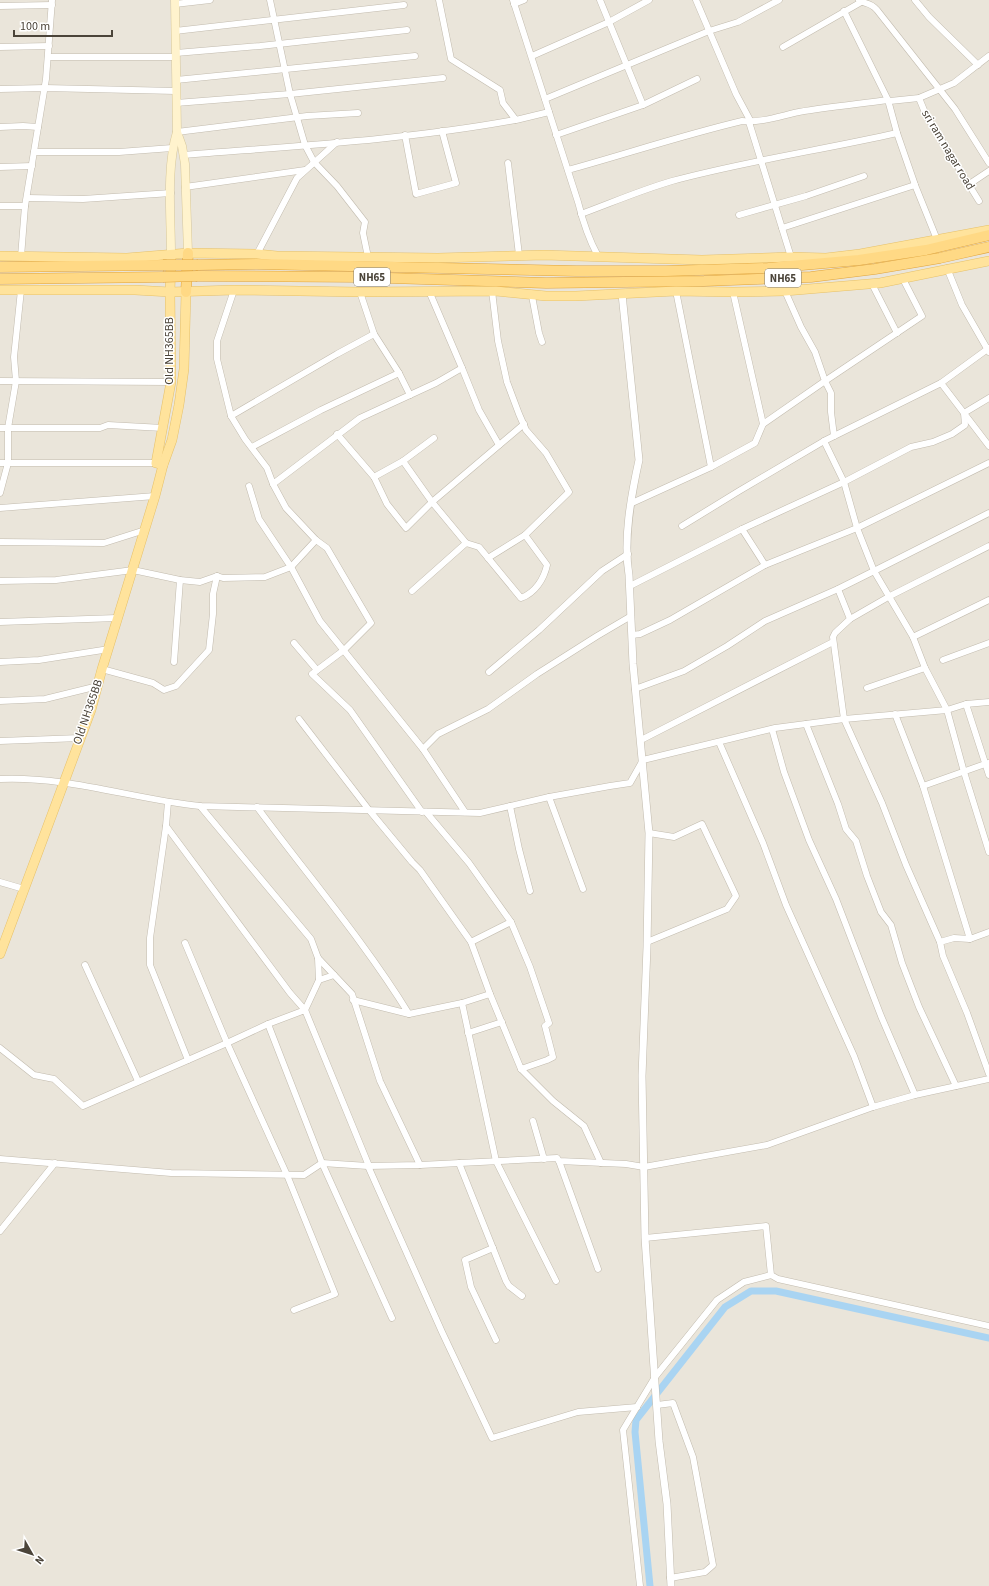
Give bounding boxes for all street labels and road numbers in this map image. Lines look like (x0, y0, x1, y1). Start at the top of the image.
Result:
street label: sri ram nagar road (917, 107, 979, 193)
road number: NH65 (354, 268, 390, 286)
road number: NH65 (765, 269, 801, 287)
street label: Old NH365BB (161, 317, 178, 385)
street label: Old NH365BB (69, 677, 107, 747)

